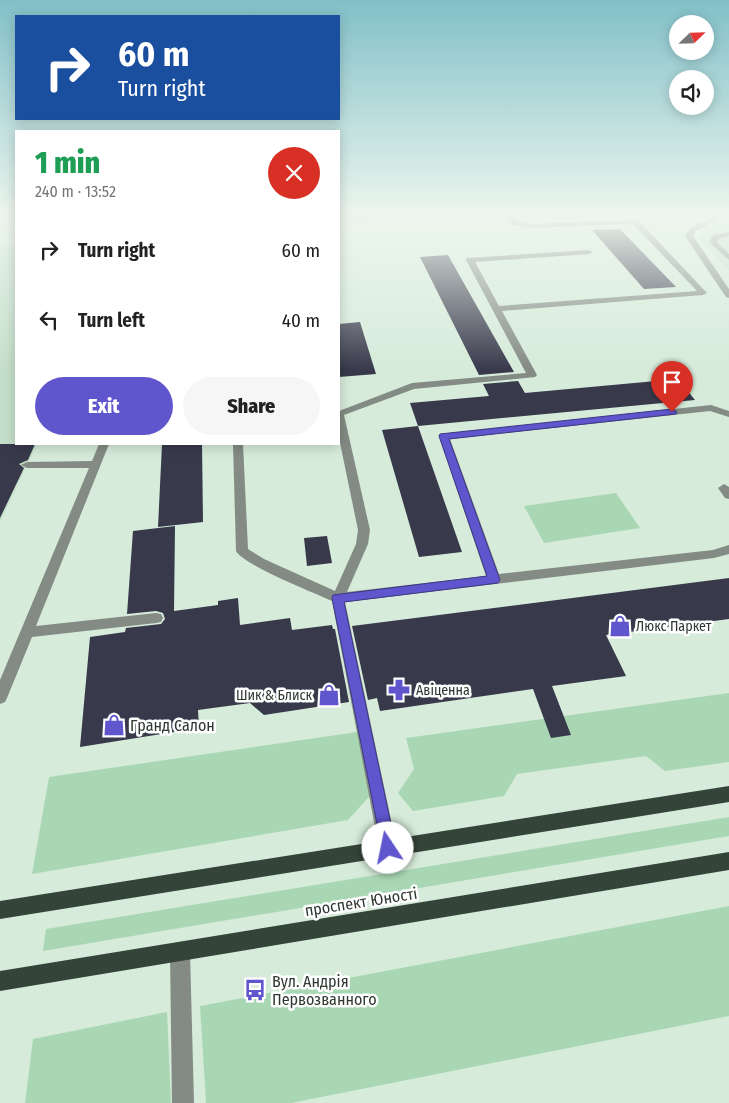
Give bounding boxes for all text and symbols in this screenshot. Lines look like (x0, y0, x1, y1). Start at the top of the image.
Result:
north arrow (669, 15, 714, 60)
map controls (669, 15, 714, 115)
text: 60 m (118, 33, 189, 75)
icon: right (35, 35, 100, 100)
button: sound (669, 70, 714, 115)
text: Turn right (118, 75, 206, 102)
text: 1 min (35, 145, 100, 181)
button: close (268, 147, 320, 199)
text: 240 m · 13:52 (35, 182, 116, 201)
icon: right (35, 236, 63, 264)
text: Turn right (78, 239, 155, 262)
text: 60 m (282, 239, 320, 262)
icon: left (35, 306, 63, 334)
text: Turn left (78, 309, 145, 332)
text: 40 m (282, 309, 320, 332)
pin (651, 361, 693, 412)
icon: arrive (658, 368, 686, 396)
button: Exit (35, 377, 173, 435)
button: Share (183, 377, 320, 435)
shop icon: Люкс Паркет (607, 613, 633, 639)
place label: Люкс Паркет (636, 618, 712, 635)
pharmacy icon: Авіценна (386, 677, 412, 703)
shop icon: Шик & Блиск (316, 682, 342, 708)
place label: Авіценна (416, 682, 470, 699)
place label: Шик & Блиск (236, 687, 312, 704)
shop icon: Гранд Салон (101, 712, 127, 738)
place label: Гранд Салон (130, 716, 215, 735)
position arrow (361, 821, 413, 873)
street label: проспект Юності (303, 884, 419, 920)
place label: Вул. Андрія Первозванного (272, 972, 377, 1009)
bus stop icon: Вул. Андрія Первозванного (242, 977, 268, 1003)

